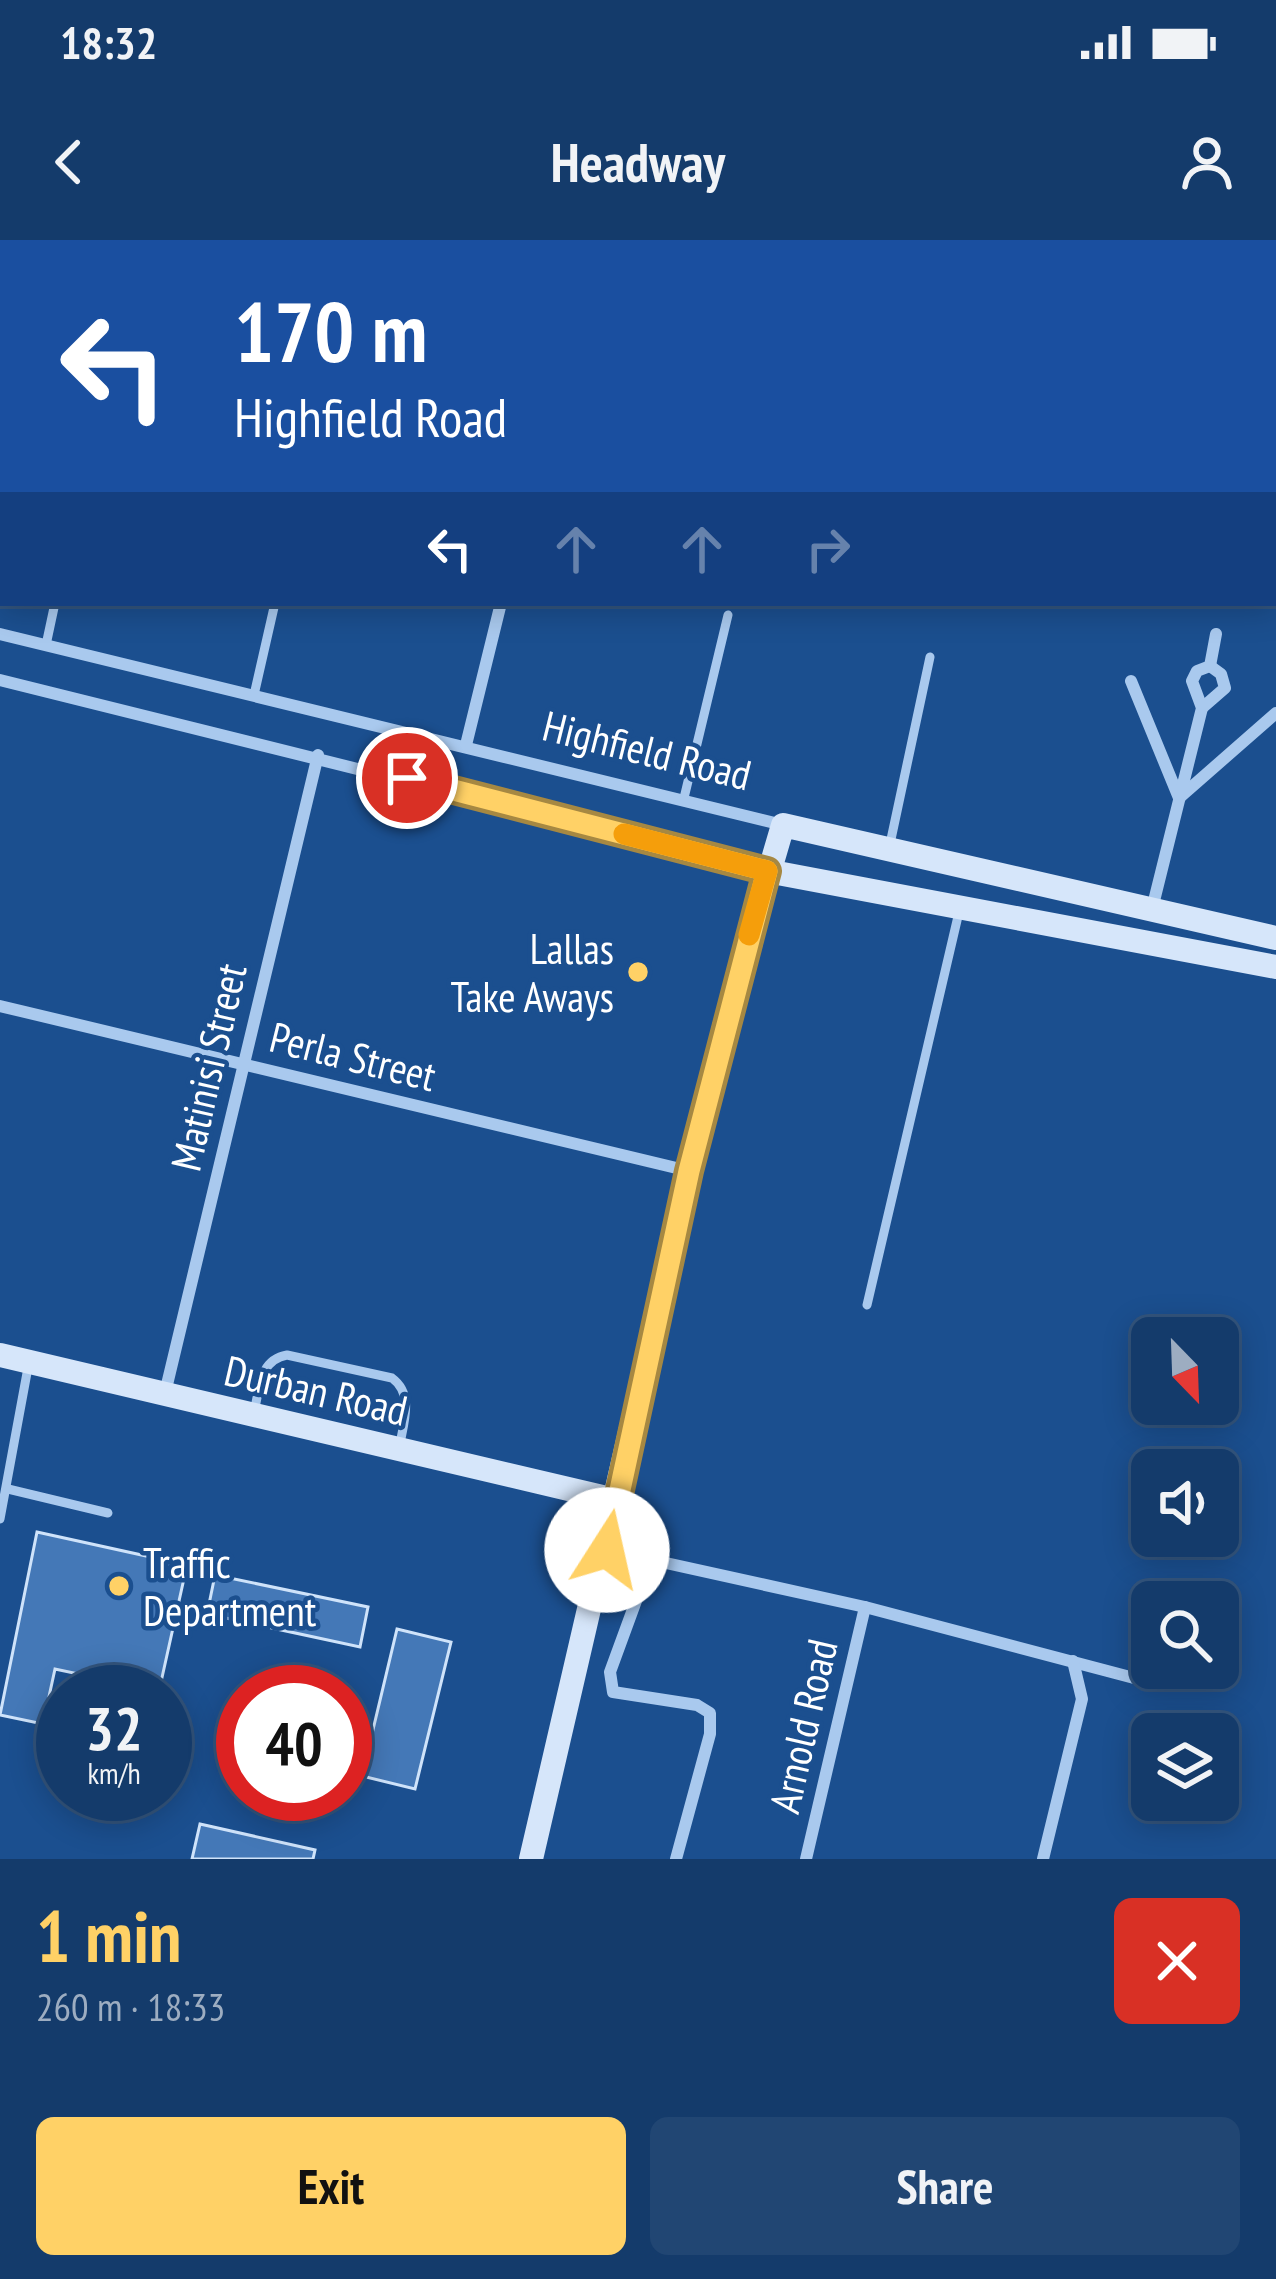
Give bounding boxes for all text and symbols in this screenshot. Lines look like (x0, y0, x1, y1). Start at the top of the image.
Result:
text: 18:32 (60, 13, 157, 71)
text: Headway (551, 127, 725, 197)
icon: back (36, 129, 102, 195)
icon: person (1174, 129, 1240, 195)
text: 170 m (234, 276, 427, 385)
icon: left (36, 288, 192, 444)
text: Highfield Road (234, 382, 507, 452)
icon: left (417, 516, 483, 582)
icon: ahead (543, 516, 609, 582)
icon: ahead (669, 516, 735, 582)
icon: right (795, 516, 861, 582)
street label: Highfield Road (537, 698, 757, 802)
pin (356, 727, 458, 829)
icon: arrive (374, 745, 440, 811)
place label: Lallas Take Aways (450, 921, 614, 1024)
street label: Matinisi Street (157, 958, 259, 1176)
marker: Lallas Take Aways (625, 959, 651, 985)
street label: Perla Street (264, 1009, 442, 1103)
north arrow (1131, 1317, 1239, 1425)
map controls (1131, 1317, 1239, 1821)
street label: Durban Road (219, 1342, 413, 1438)
button: sound (1131, 1449, 1239, 1557)
position arrow (544, 1487, 670, 1613)
place label: Traffic Department (143, 1535, 317, 1638)
marker: Traffic Department (106, 1573, 132, 1599)
button: search (1131, 1581, 1239, 1689)
street label: Arnold Road (756, 1634, 850, 1818)
speed limit sign: 40 (216, 1665, 372, 1821)
text: 32 (85, 1689, 143, 1767)
button: layers (1131, 1713, 1239, 1821)
text: km/h (87, 1753, 141, 1792)
text: 1 min (36, 1889, 181, 1982)
button: close (1114, 1898, 1240, 2024)
text: 260 m · 18:33 (36, 1981, 225, 2032)
button: Exit (36, 2117, 626, 2255)
button: Share (650, 2117, 1240, 2255)

